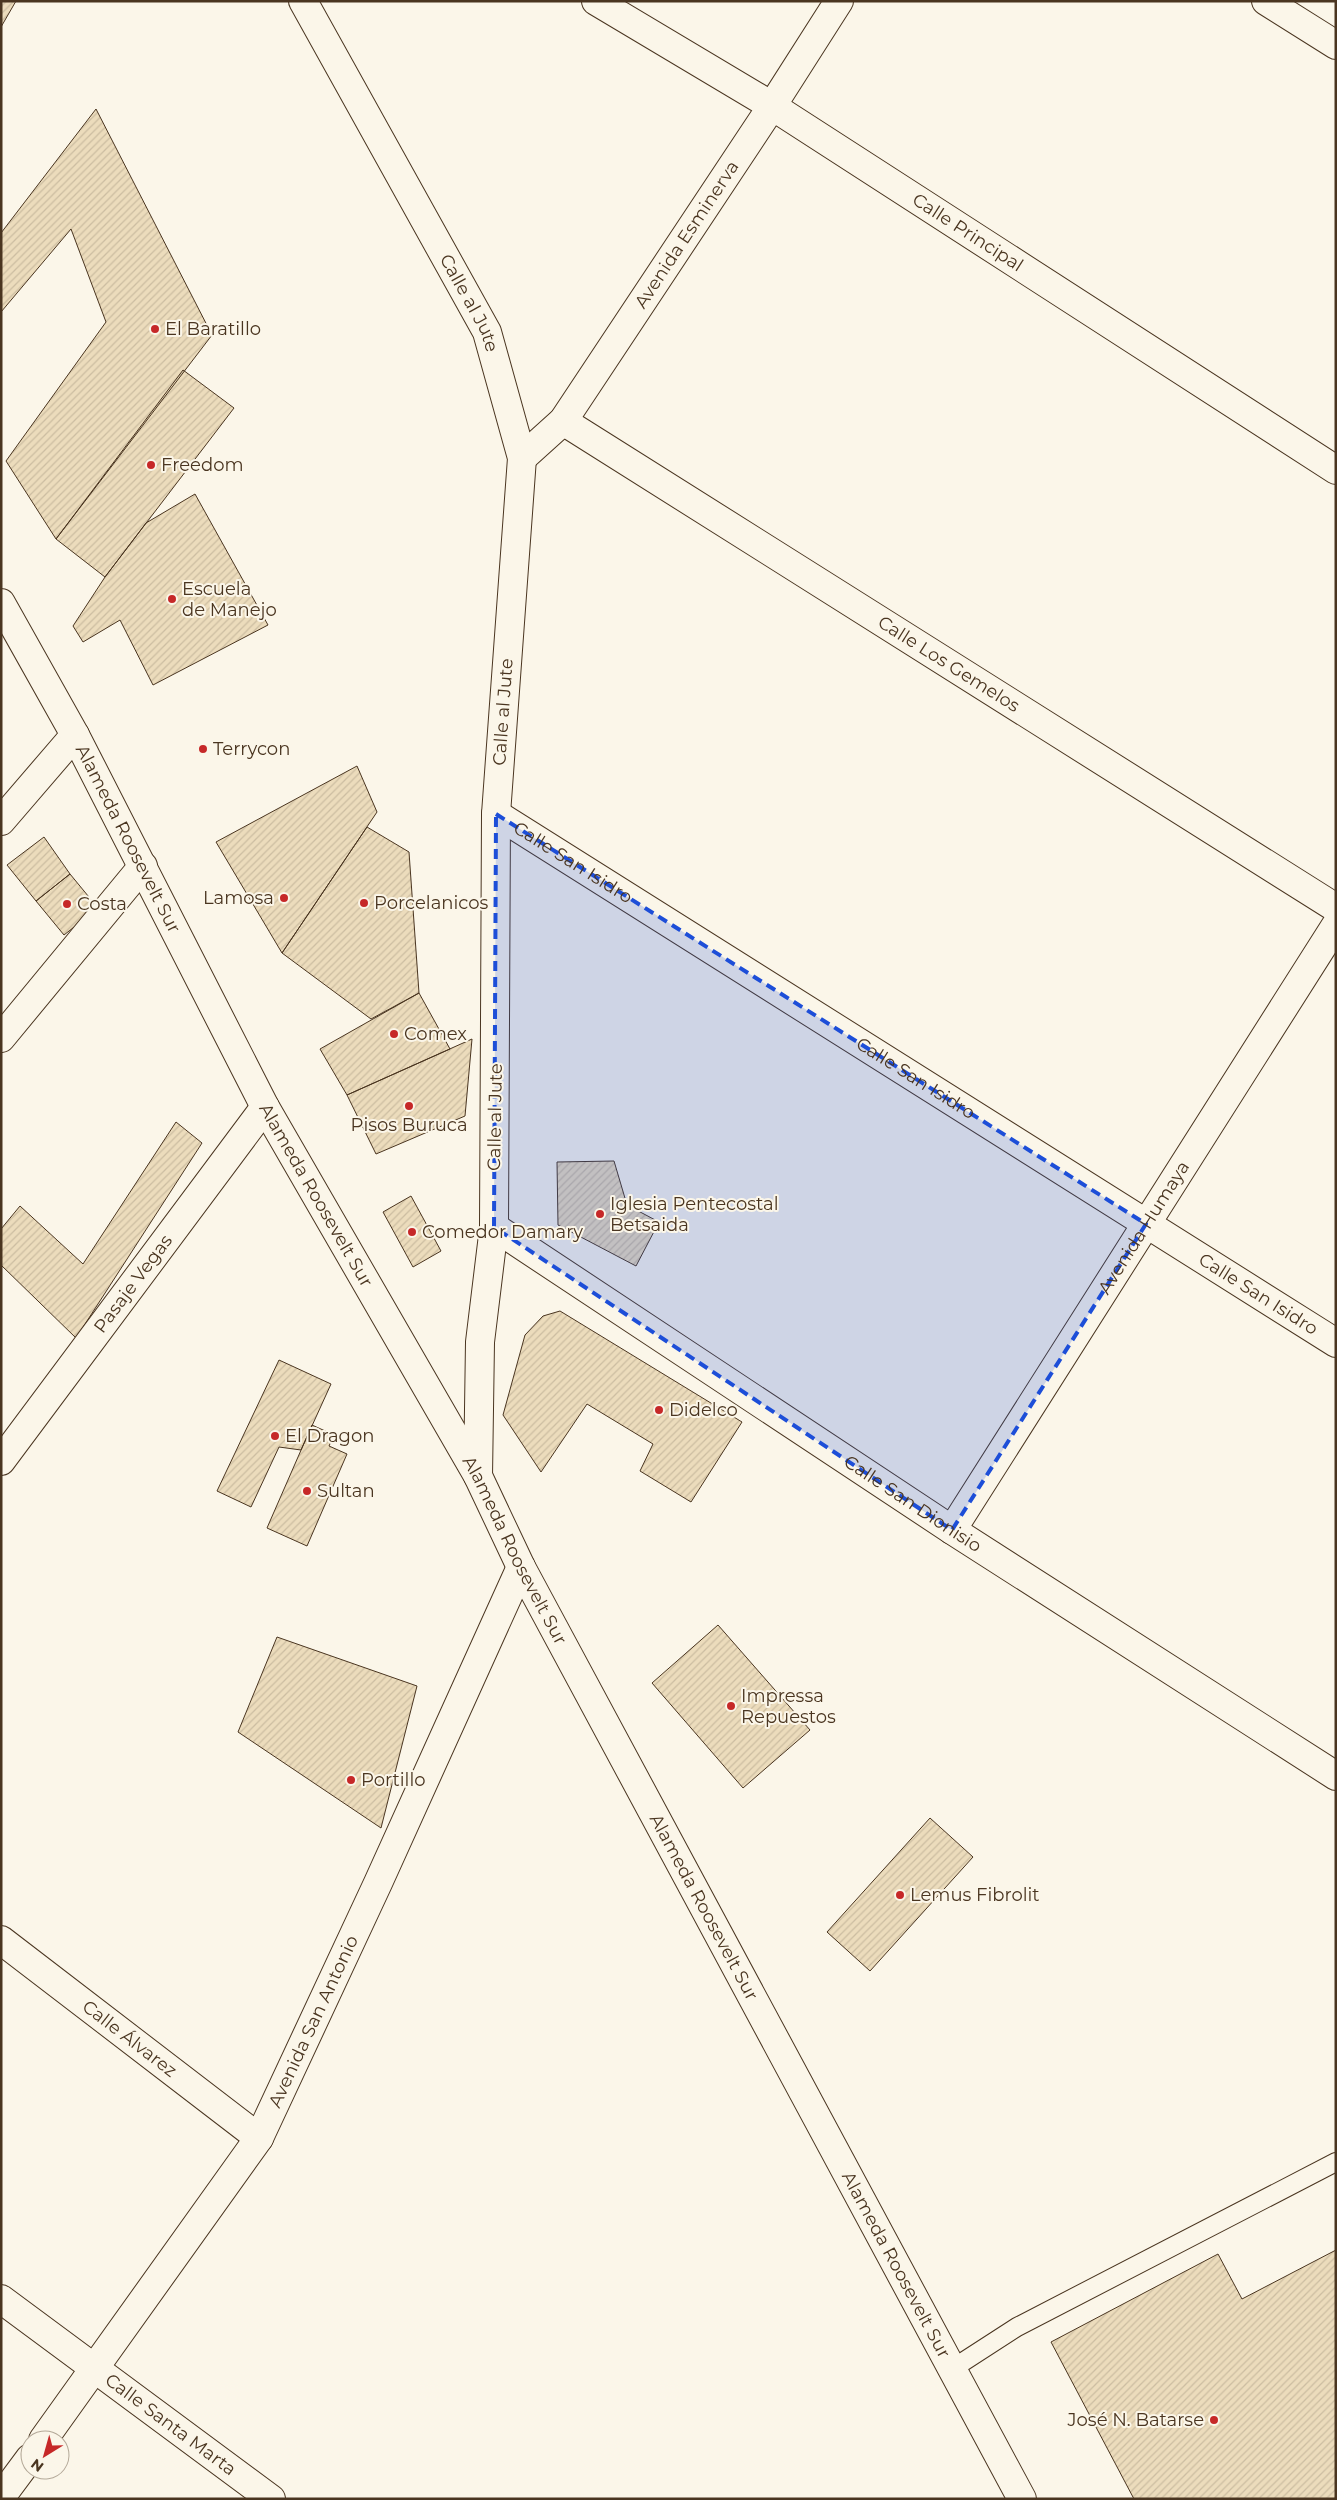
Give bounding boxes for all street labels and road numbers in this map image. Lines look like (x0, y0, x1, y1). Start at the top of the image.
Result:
street label: Avenida Esminerva (630, 157, 744, 313)
street label: Calle Principal (908, 189, 1027, 276)
street label: Calle al Jute (435, 250, 503, 354)
street label: Calle Los Gemelos (874, 611, 1024, 717)
street label: Calle al Jute (488, 657, 518, 766)
street label: Alameda Roosevelt Sur (71, 741, 185, 937)
street label: Calle San Isidro (509, 817, 637, 908)
street label: Calle San Isidro (852, 1033, 979, 1124)
street label: Calle al Jute (483, 1063, 507, 1171)
street label: Alameda Roosevelt Sur (254, 1100, 378, 1291)
street label: Avenida Humaya (1093, 1157, 1194, 1298)
street label: Pasaje Vegas (89, 1230, 177, 1337)
street label: Calle San Isidro (1195, 1248, 1322, 1340)
street label: Calle San Dionisio (840, 1451, 986, 1557)
street label: Alameda Roosevelt Sur (458, 1452, 572, 1648)
street label: Alameda Roosevelt Sur (645, 1810, 763, 2004)
street label: Avenida San Antonio (264, 1932, 363, 2111)
street label: Calle Álvarez (78, 1995, 181, 2082)
street label: Alameda Roosevelt Sur (837, 2168, 955, 2362)
street label: Calle Santa Marta (101, 2369, 240, 2480)

